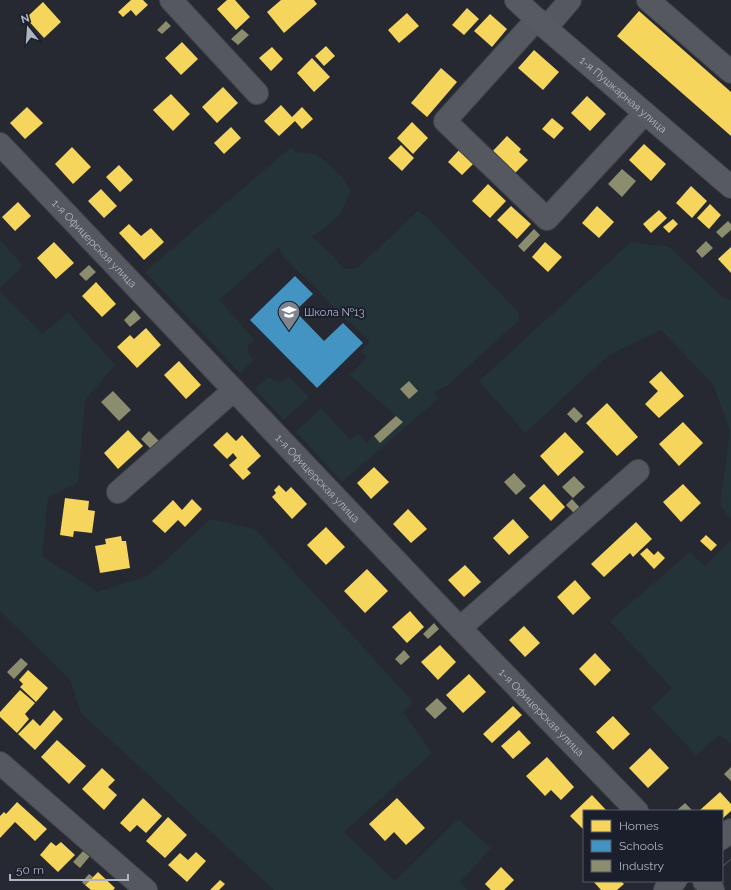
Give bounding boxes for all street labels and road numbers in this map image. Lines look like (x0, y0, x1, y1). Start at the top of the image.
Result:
street label: 1-я Пушкарная улица (577, 53, 670, 135)
street label: 1-я Офицерская улица (49, 196, 139, 290)
street label: 1-я Офицерская улица (273, 431, 363, 525)
street label: 1-я Офицерская улица (496, 666, 587, 759)

